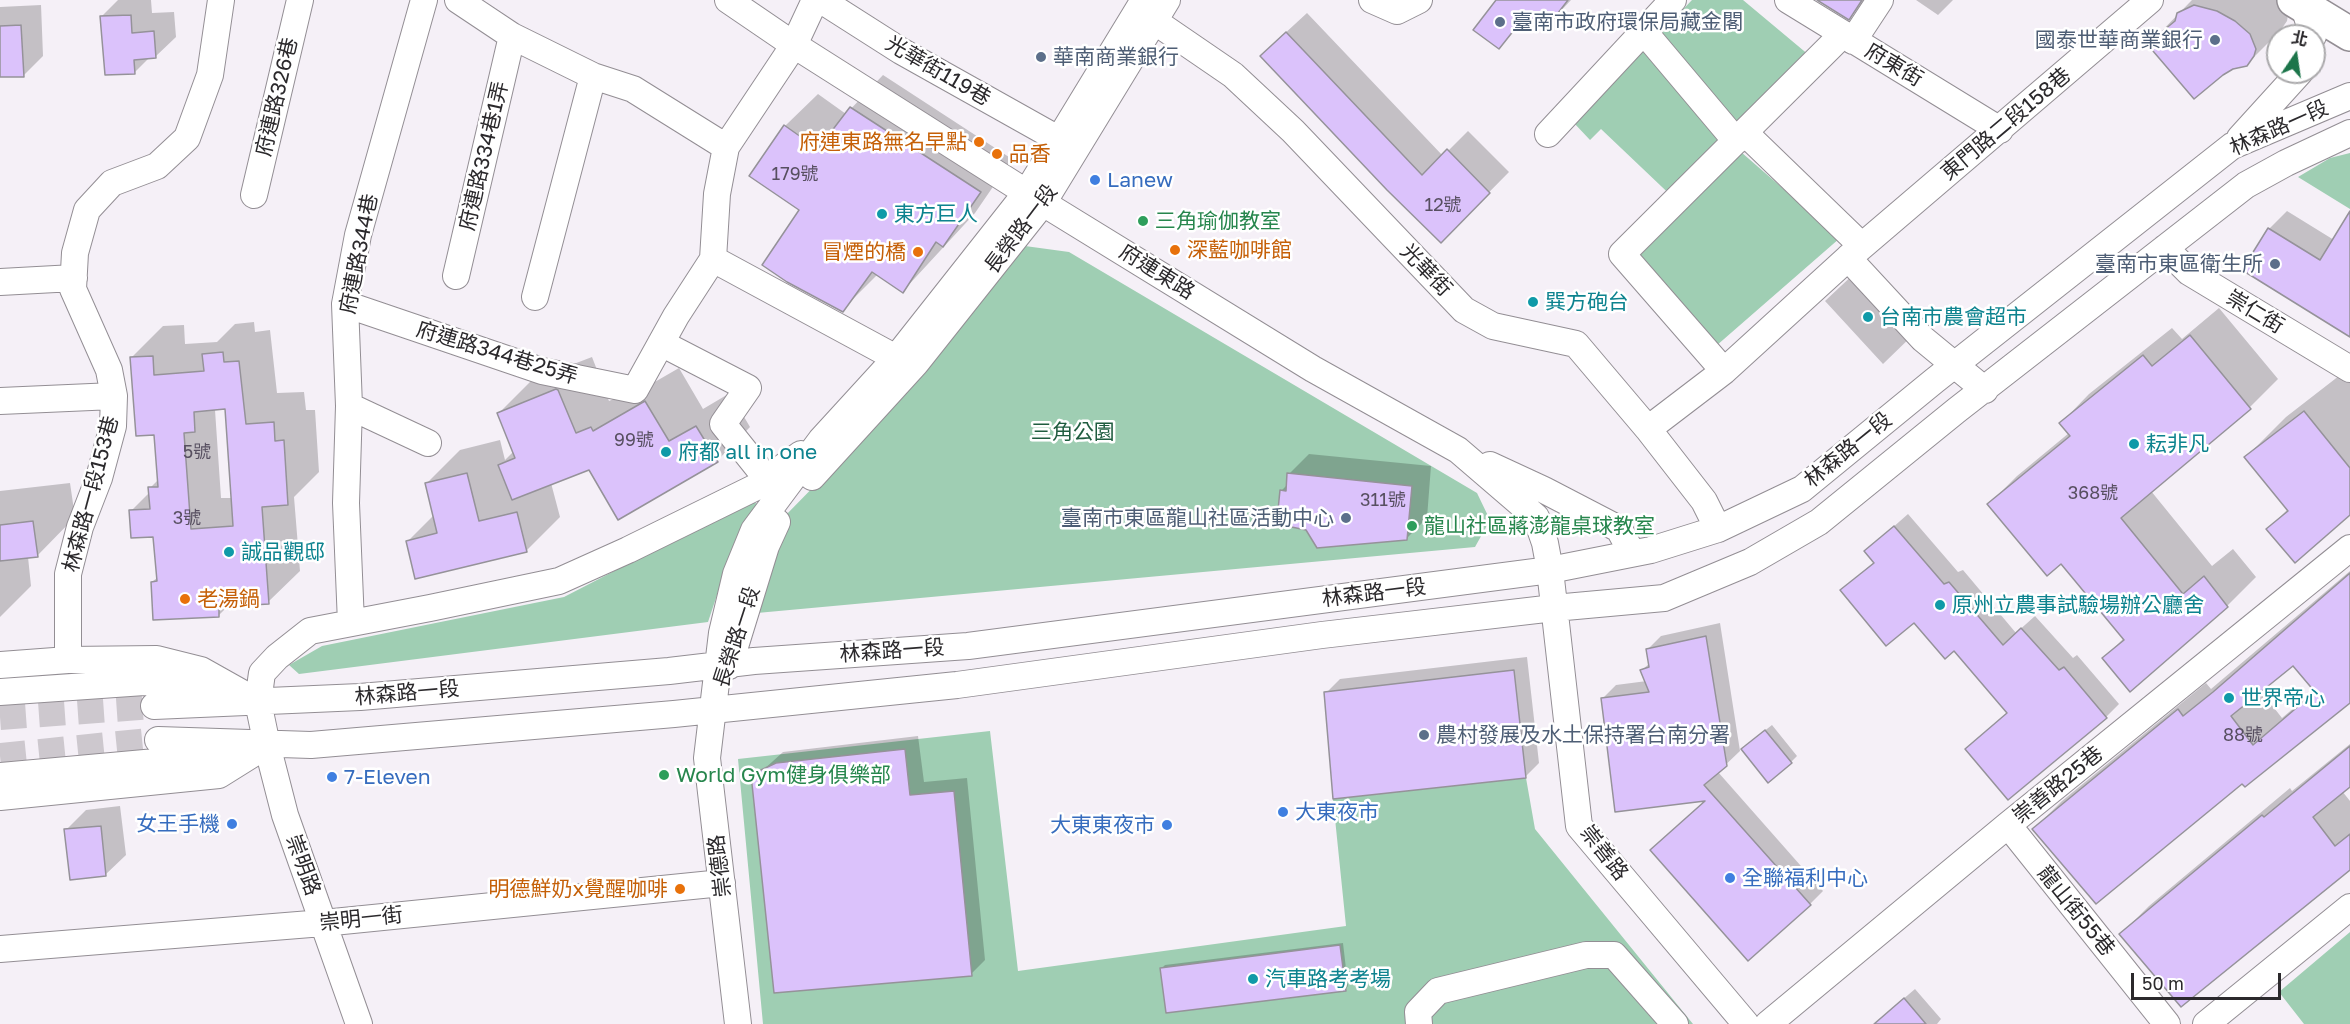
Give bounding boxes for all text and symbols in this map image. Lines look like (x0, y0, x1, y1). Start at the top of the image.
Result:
place label: 臺南市政府環保局藏金閣 (1512, 9, 1743, 35)
marker: 臺南市政府環保局藏金閣 (1493, 15, 1507, 29)
north arrow (2266, 24, 2326, 84)
place label: 國泰世華商業銀行 (2035, 27, 2203, 53)
text: 北 (2290, 27, 2310, 50)
street label: 光華街119巷 (881, 31, 995, 111)
marker: 國泰世華商業銀行 (2208, 33, 2222, 47)
street label: 府連路326巷 (251, 35, 303, 159)
street label: 府東街 (1861, 38, 1927, 92)
place label: 華南商業銀行 (1053, 44, 1179, 70)
marker: 華南商業銀行 (1034, 50, 1048, 64)
street label: 東門路二段158巷 (1936, 63, 2076, 185)
street label: 府連路334巷1弄 (455, 79, 513, 233)
street label: 林森路一段 (2226, 95, 2332, 161)
place label: 府連東路無名早點 (799, 129, 967, 155)
marker: 府連東路無名早點 (972, 135, 986, 149)
place label: 品香 (1009, 141, 1051, 167)
marker: 品香 (990, 147, 1004, 161)
house number: 179號 (771, 163, 819, 185)
place label: Lanew (1107, 167, 1173, 193)
marker: Lanew (1088, 173, 1102, 187)
street label: 長榮路一段 (979, 179, 1063, 279)
street label: 府連路344巷 (335, 192, 383, 316)
house number: 12號 (1424, 194, 1462, 216)
place label: 東方巨人 (894, 201, 978, 227)
marker: 東方巨人 (875, 207, 889, 221)
place label: 三角瑜伽教室 (1155, 208, 1281, 234)
marker: 三角瑜伽教室 (1136, 214, 1150, 228)
place label: 深藍咖啡館 (1187, 237, 1292, 263)
place label: 冒煙的橋 (822, 239, 906, 265)
street label: 府連東路 (1115, 239, 1199, 305)
street label: 光華街 (1395, 239, 1457, 301)
marker: 深藍咖啡館 (1168, 243, 1182, 257)
marker: 冒煙的橋 (911, 245, 925, 259)
place label: 臺南市東區衛生所 (2095, 251, 2263, 277)
marker: 臺南市東區衛生所 (2268, 257, 2282, 271)
street label: 崇仁街 (2222, 285, 2288, 339)
place label: 巽方砲台 (1545, 289, 1629, 315)
marker: 巽方砲台 (1526, 295, 1540, 309)
place label: 台南市農會超市 (1880, 304, 2027, 330)
marker: 台南市農會超市 (1861, 310, 1875, 324)
street label: 府連路344巷25弄 (413, 316, 581, 390)
street label: 林森路一段 (1799, 407, 1897, 493)
street label: 林森路一段153巷 (58, 413, 124, 575)
park label: 三角公園 (1031, 419, 1115, 445)
house number: 99號 (614, 429, 654, 451)
place label: 耘非凡 (2146, 431, 2209, 457)
marker: 耘非凡 (2127, 437, 2141, 451)
place label: 府都 all in one (678, 439, 817, 465)
house number: 5號 (183, 441, 211, 463)
marker: 府都 all in one (659, 445, 673, 459)
house number: 368號 (2068, 482, 2118, 504)
house number: 311號 (1360, 489, 1406, 511)
place label: 臺南市東區龍山社區活動中心 (1061, 505, 1334, 531)
house number: 3號 (173, 507, 201, 529)
marker: 臺南市東區龍山社區活動中心 (1339, 511, 1353, 525)
place label: 龍山社區蔣澎龍桌球教室 (1424, 513, 1655, 539)
marker: 龍山社區蔣澎龍桌球教室 (1405, 519, 1419, 533)
place label: 誠品觀邸 (241, 539, 325, 565)
marker: 誠品觀邸 (222, 545, 236, 559)
street label: 林森路一段 (1320, 574, 1428, 612)
street label: 長榮路一段 (709, 583, 765, 691)
place label: 老湯鍋 (197, 586, 260, 612)
marker: 老湯鍋 (178, 592, 192, 606)
place label: 原州立農事試驗場辦公廳舍 (1952, 592, 2204, 618)
marker: 原州立農事試驗場辦公廳舍 (1933, 598, 1947, 612)
street label: 林森路一段 (839, 635, 945, 667)
street label: 林森路一段 (354, 676, 460, 710)
place label: 世界帝心 (2241, 685, 2325, 711)
marker: 世界帝心 (2222, 691, 2236, 705)
place label: 農村發展及水土保持署台南分署 (1436, 722, 1730, 748)
house number: 88號 (2223, 724, 2263, 746)
marker: 農村發展及水土保持署台南分署 (1417, 728, 1431, 742)
street label: 崇善路25巷 (2008, 741, 2108, 829)
place label: World Gym健身俱樂部 (676, 762, 891, 788)
place label: 7-Eleven (344, 764, 431, 790)
marker: World Gym健身俱樂部 (657, 768, 671, 782)
marker: 7-Eleven (325, 770, 339, 784)
place label: 大東夜市 (1295, 799, 1379, 825)
marker: 大東夜市 (1276, 805, 1290, 819)
place label: 女王手機 (136, 811, 220, 837)
place label: 大東東夜市 (1050, 812, 1155, 838)
marker: 女王手機 (225, 817, 239, 831)
marker: 大東東夜市 (1160, 818, 1174, 832)
street label: 崇善路 (1575, 820, 1633, 886)
street label: 崇明路 (280, 831, 326, 899)
street label: 崇德路 (704, 833, 736, 899)
street label: 龍山街55巷 (2032, 861, 2120, 961)
place label: 全聯福利中心 (1742, 865, 1868, 891)
marker: 全聯福利中心 (1723, 871, 1737, 885)
place label: 明德鮮奶x覺醒咖啡 (488, 876, 668, 902)
marker: 明德鮮奶x覺醒咖啡 (673, 882, 687, 896)
street label: 崇明一街 (318, 902, 404, 936)
scale bar (2134, 961, 2284, 999)
place label: 汽車路考考場 (1265, 966, 1391, 992)
marker: 汽車路考考場 (1246, 972, 1260, 986)
text: 50 m (2142, 972, 2184, 994)

